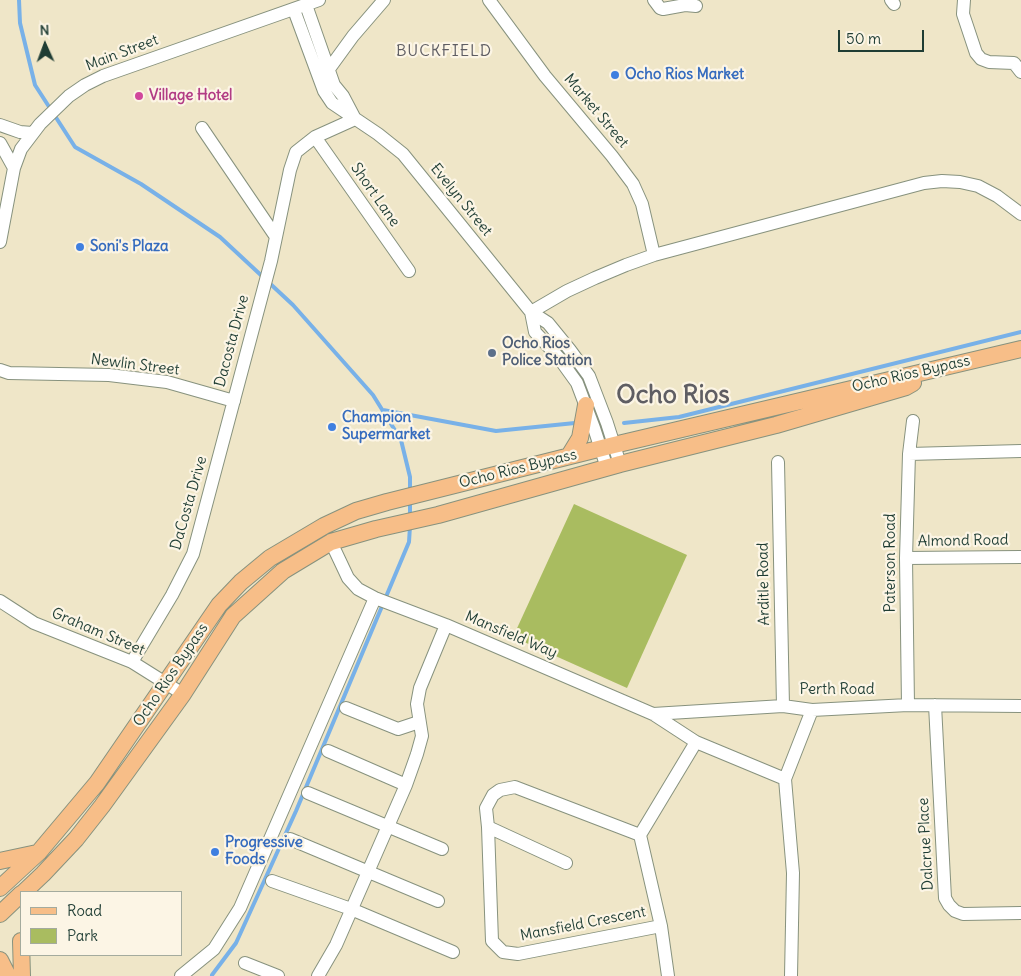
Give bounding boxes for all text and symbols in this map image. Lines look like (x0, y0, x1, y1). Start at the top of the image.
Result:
north arrow (20, 20, 70, 70)
scale bar (841, 20, 927, 52)
text: N (39, 21, 50, 39)
text: 50 m (846, 29, 881, 48)
street label: Main Street (83, 31, 161, 75)
district label: BUCKFIELD (395, 41, 493, 61)
place label: Ocho Rios Market (625, 66, 744, 84)
marker: Ocho Rios Market (609, 69, 621, 81)
street label: Market Street (560, 70, 632, 152)
place label: Village Hotel (149, 87, 232, 105)
marker: Village Hotel (133, 90, 145, 102)
street label: Short Lane (347, 160, 403, 230)
street label: Evelyn Street (426, 160, 496, 240)
place label: Soni's Plaza (90, 238, 169, 256)
marker: Soni's Plaza (74, 241, 86, 253)
street label: Dacosta Drive (211, 293, 253, 389)
place label: Ocho Rios Police Station (502, 335, 592, 370)
marker: Ocho Rios Police Station (486, 347, 498, 359)
street label: Newlin Street (90, 351, 180, 379)
street label: Ocho Rios Bypass (850, 352, 972, 396)
district label: Ocho Rios (616, 381, 730, 411)
place label: Champion Supermarket (342, 409, 430, 444)
marker: Champion Supermarket (326, 421, 338, 433)
street label: Ocho Rios Bypass (457, 446, 579, 492)
street label: DaCosta Drive (167, 454, 211, 552)
street label: Paterson Road (882, 514, 900, 612)
street label: Almond Road (917, 531, 1009, 551)
street label: Arditle Road (754, 542, 774, 626)
street label: Graham Street (49, 604, 147, 660)
street label: Mansfield Way (462, 607, 560, 663)
street label: Ocho Rios Bypass (130, 620, 212, 730)
street label: Perth Road (799, 681, 875, 699)
street label: Dalcrue Place (915, 797, 937, 891)
place label: Progressive Foods (225, 834, 303, 869)
marker: Progressive Foods (209, 846, 221, 858)
legend (20, 891, 182, 956)
text: Road (67, 901, 102, 920)
street label: Mansfield Crescent (519, 903, 647, 945)
text: Park (67, 926, 98, 945)

